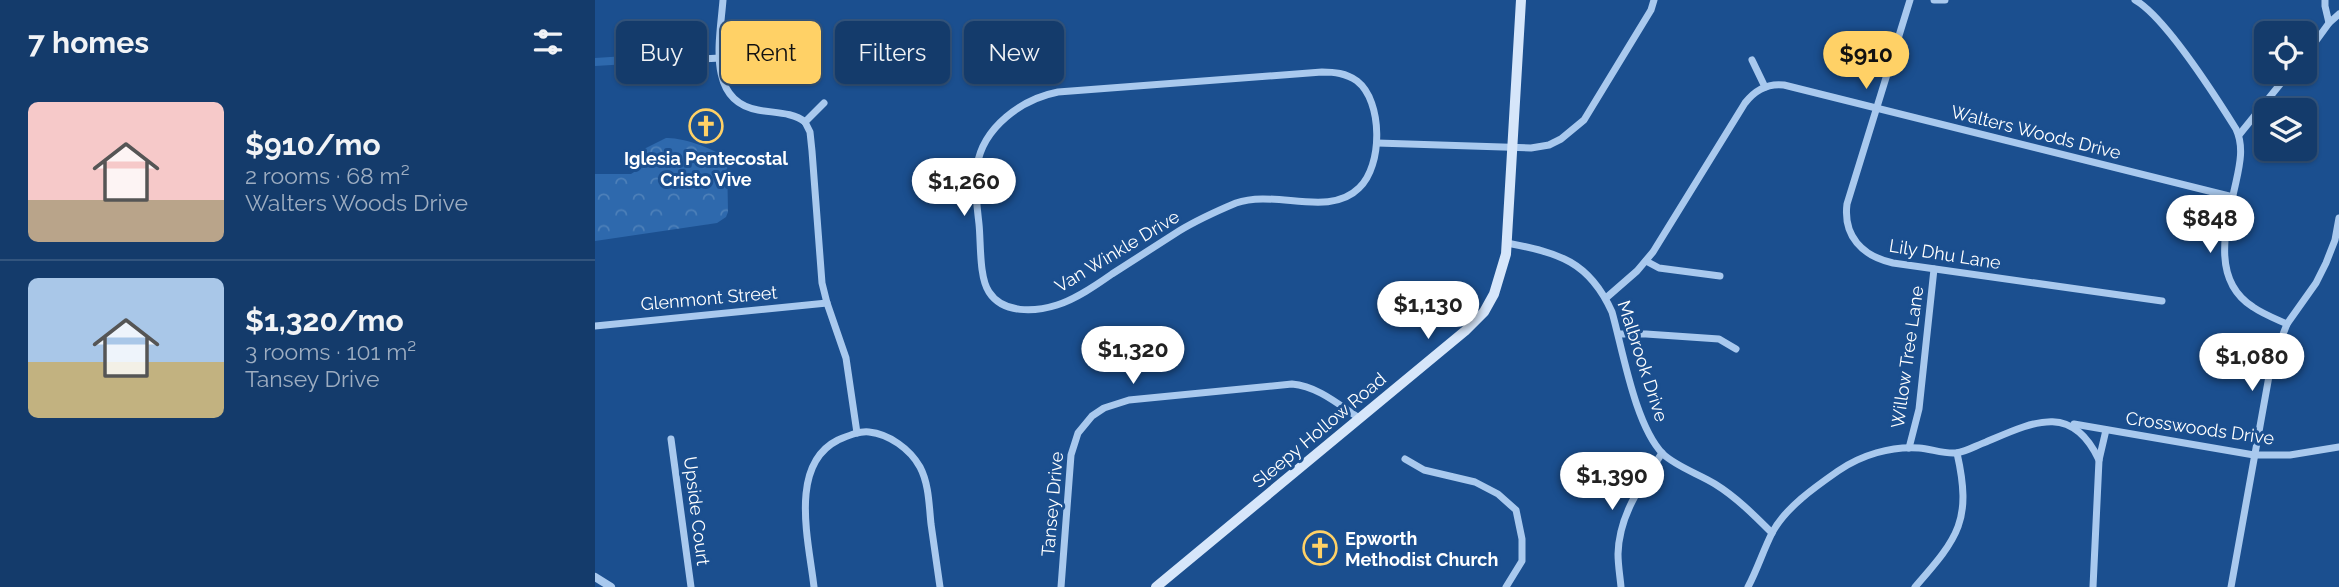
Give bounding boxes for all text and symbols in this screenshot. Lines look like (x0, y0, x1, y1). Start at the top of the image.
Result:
chip: Buy (616, 21, 707, 84)
chip: Rent (721, 21, 821, 84)
chip: Filters (835, 21, 950, 84)
chip: New (964, 21, 1064, 84)
map controls (2254, 21, 2317, 161)
button: locate (2254, 21, 2317, 84)
icon: filters (529, 23, 567, 61)
text: 7 homes (28, 25, 149, 60)
pin: $910 (1825, 32, 1907, 91)
text: $910 (1839, 40, 1893, 67)
button: layers (2254, 98, 2317, 161)
street label: Walters Woods Drive (1949, 101, 2124, 163)
church icon: Iglesia Pentecostal Cristo Vive (687, 107, 725, 145)
text: $910/mo (245, 127, 381, 162)
icon: home (84, 130, 168, 214)
place label: Iglesia Pentecostal Cristo Vive (624, 148, 788, 190)
pin: $1,260 (907, 158, 1021, 218)
text: 2 rooms · 68 m² (245, 162, 410, 189)
text: $1,260 (928, 167, 1000, 194)
text: Walters Woods Drive (245, 189, 468, 216)
pin: $848 (2169, 196, 2251, 255)
text: $848 (2182, 204, 2238, 231)
street label: Van Winkle Drive (1051, 205, 1183, 296)
street label: Lily Dhu Lane (1888, 235, 2003, 273)
street label: Glenmont Street (640, 282, 778, 314)
pin: $1,130 (1371, 282, 1485, 341)
street label: Willow Tree Lane (1887, 284, 1927, 430)
text: $1,130 (1393, 290, 1463, 317)
street label: Malbrook Drive (1614, 298, 1673, 425)
text: $1,320/mo (245, 303, 404, 338)
icon: home (84, 306, 168, 390)
pin: $1,320 (1076, 326, 1190, 386)
pin: $1,080 (2195, 334, 2309, 393)
text: $1,320 (1097, 335, 1169, 362)
text: 3 rooms · 101 m² (245, 338, 416, 365)
text: $1,080 (2215, 342, 2289, 369)
text: Tansey Drive (245, 365, 379, 392)
street label: Sleepy Hollow Road (1248, 368, 1390, 492)
street label: Crosswoods Drive (2125, 407, 2276, 449)
street label: Tansey Drive (1037, 450, 1067, 557)
pin: $1,390 (1555, 452, 1669, 512)
street label: Upside Court (680, 455, 714, 567)
text: $1,390 (1576, 461, 1648, 488)
place label: Epworth Methodist Church (1345, 528, 1498, 570)
church icon: Epworth Methodist Church (1301, 529, 1339, 567)

